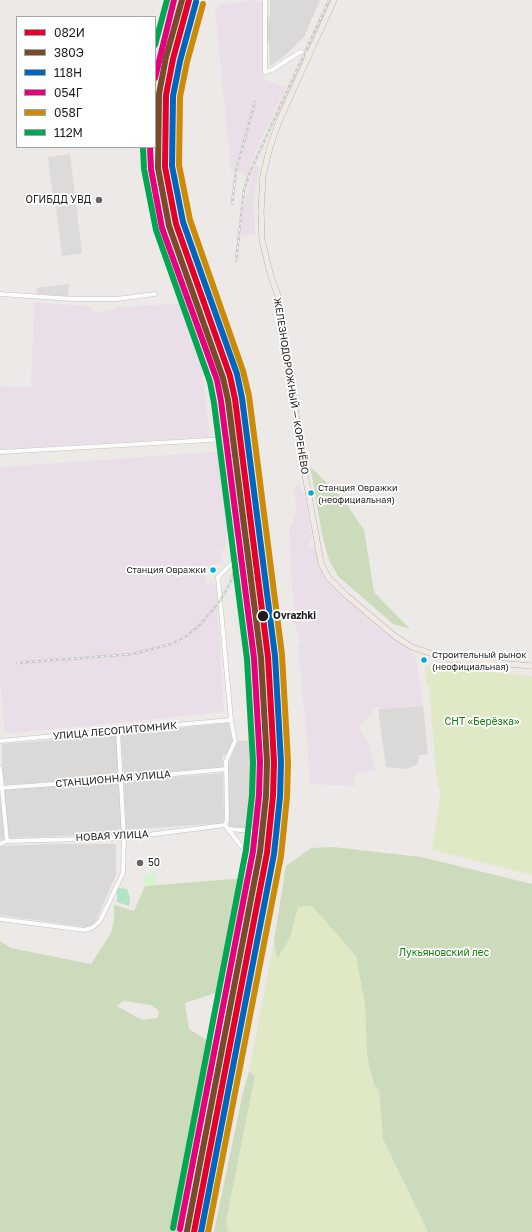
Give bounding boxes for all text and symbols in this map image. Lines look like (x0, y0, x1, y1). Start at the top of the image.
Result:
legend (16, 16, 156, 148)
text: 082И (54, 25, 85, 40)
text: 380Э (54, 45, 84, 60)
text: 118Н (54, 65, 82, 80)
text: 054Г (54, 85, 82, 100)
text: 058Г (54, 105, 82, 120)
text: 112М (54, 125, 83, 140)
place label: ОГИБДД УВД (26, 194, 91, 206)
marker: ОГИБДД УВД (94, 195, 104, 205)
street label: ЖЕЛЕЗНОДОРОЖНЫЙ — КОРЕНЁВО (271, 297, 311, 475)
place label: Станция Овражки (неофициальная) (318, 483, 398, 504)
marker: Станция Овражки (неофициальная) (306, 488, 316, 498)
place label: Станция Овражки (126, 565, 206, 575)
marker: Станция Овражки (208, 565, 218, 575)
marker: Ovrazhki (256, 609, 270, 623)
place label: Ovrazhki (273, 610, 316, 622)
place label: Строительный рынок (неофициальная) (432, 650, 526, 671)
marker: Строительный рынок (неофициальная) (419, 655, 429, 665)
park label: СНТ «Берёзка» (444, 716, 520, 728)
street label: УЛИЦА ЛЕСОПИТОМНИК (52, 720, 178, 742)
street label: СТАНЦИОННАЯ УЛИЦА (55, 768, 171, 790)
street label: НОВАЯ УЛИЦА (75, 828, 149, 844)
place label: 50 (148, 857, 160, 869)
marker: 50 (135, 858, 145, 868)
park label: Лукьяновский лес (399, 947, 489, 959)

